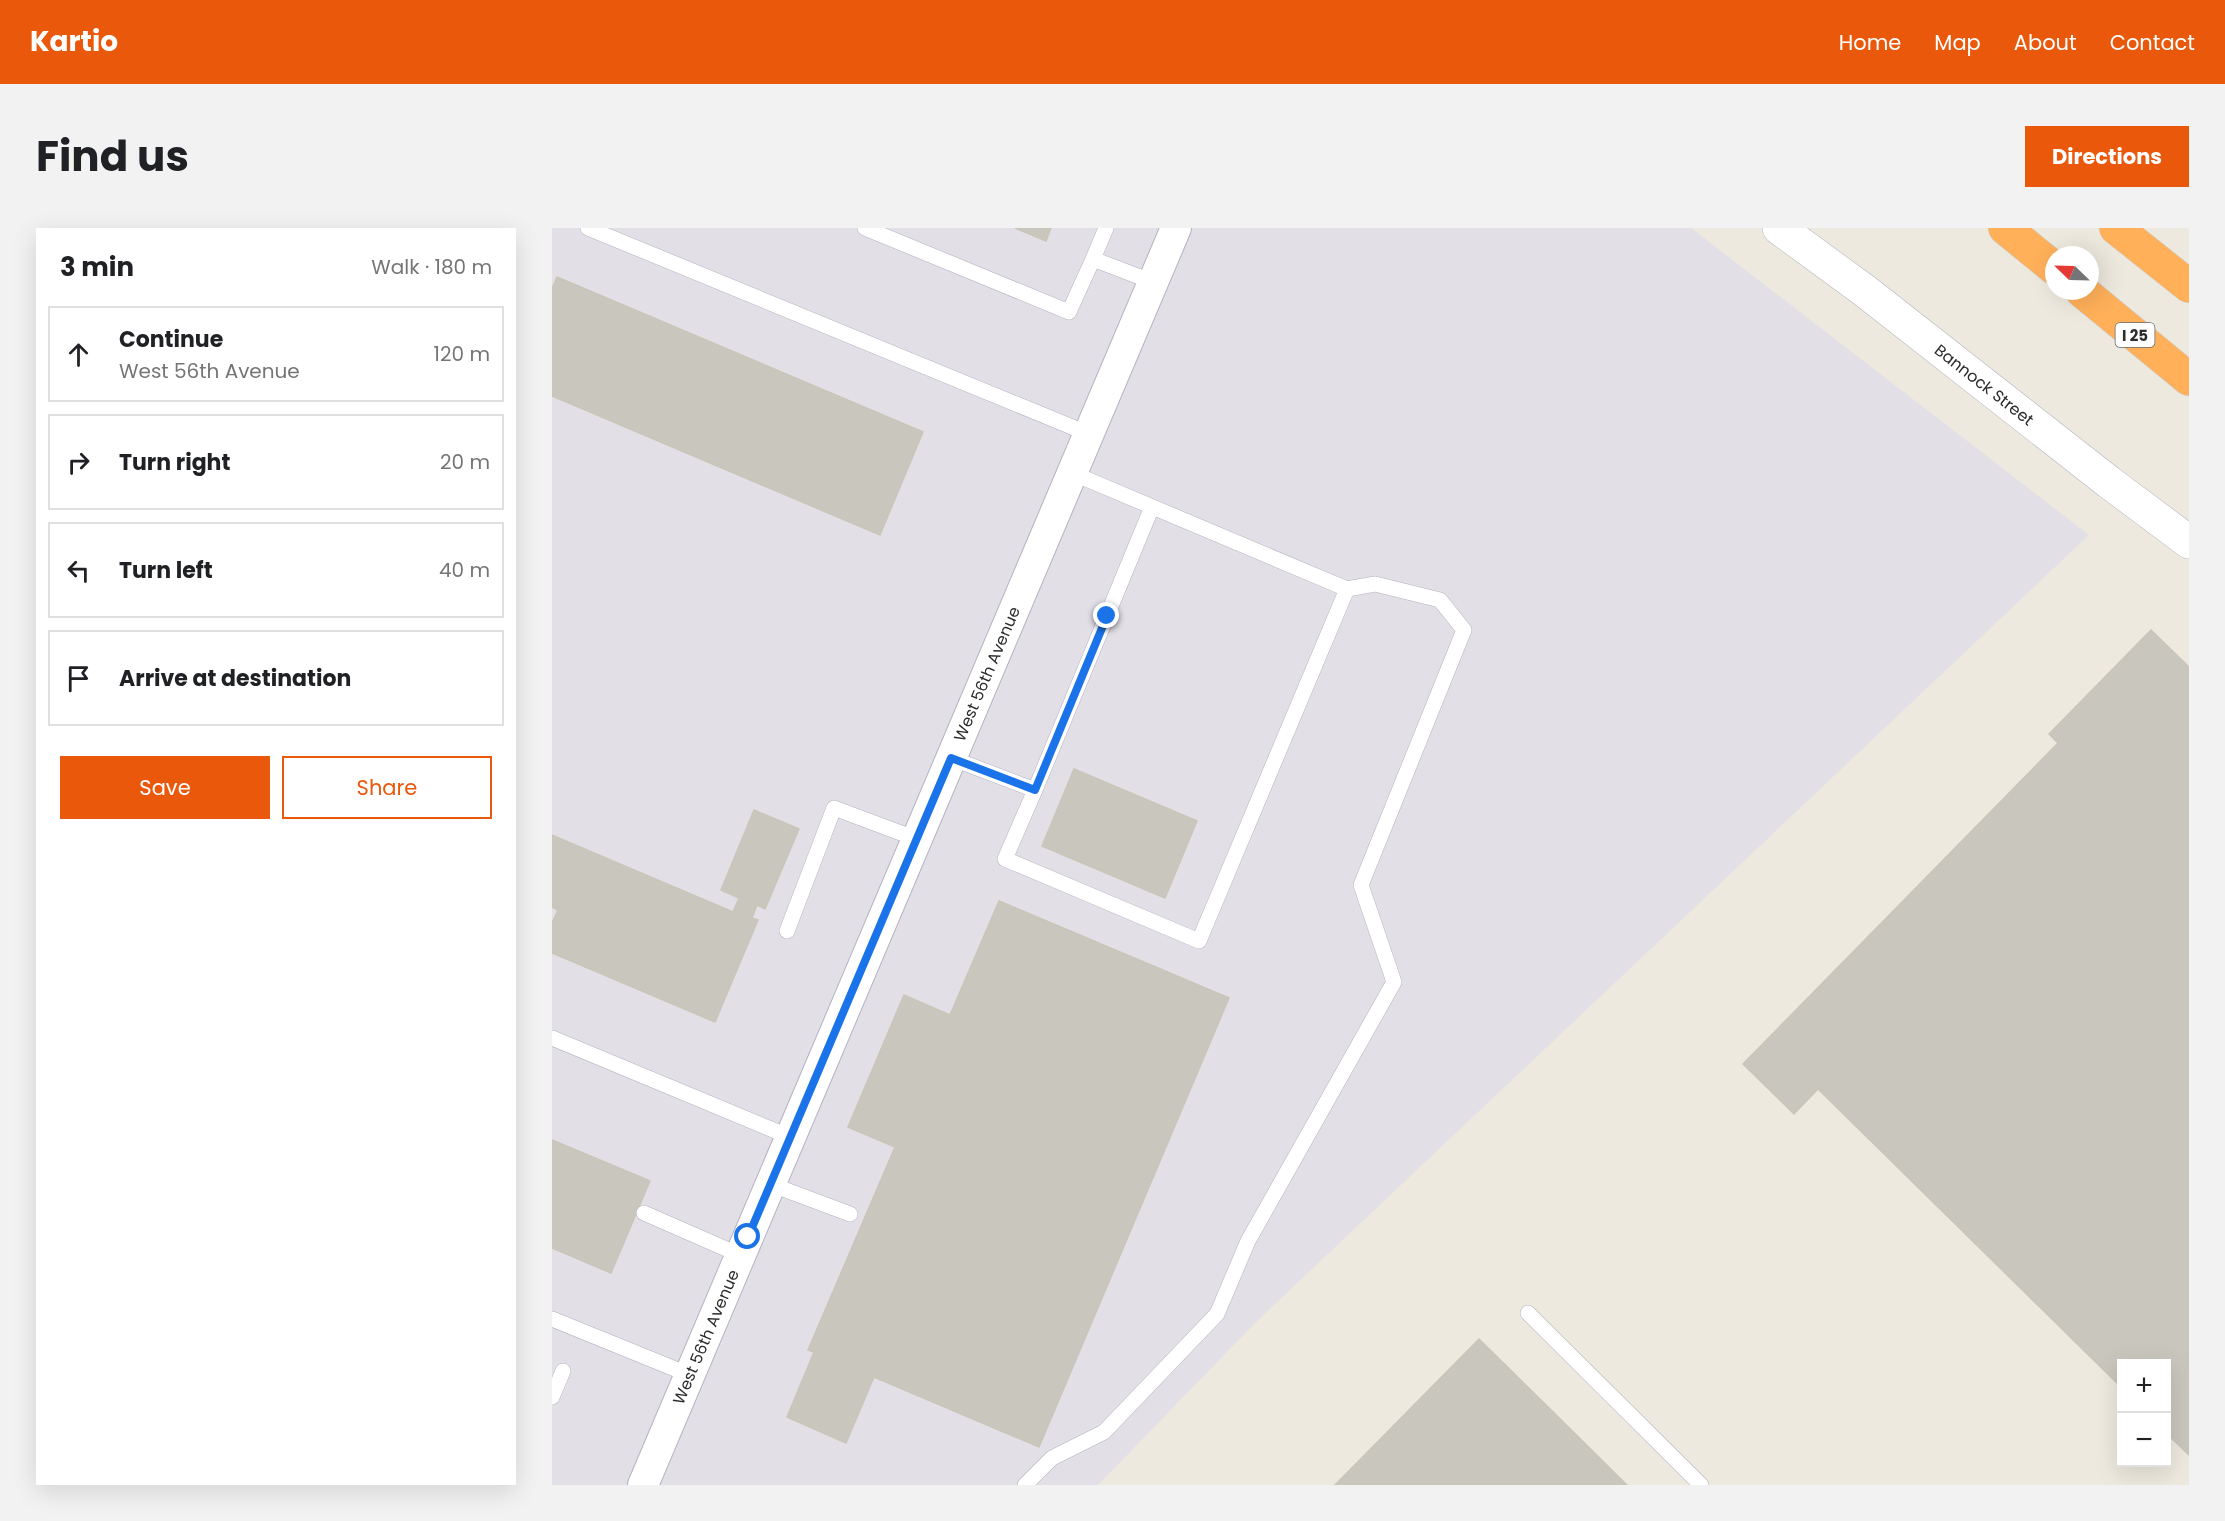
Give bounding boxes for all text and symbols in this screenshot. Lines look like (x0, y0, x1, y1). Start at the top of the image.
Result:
text: Kartio (30, 22, 118, 61)
text: Home (1839, 28, 1901, 57)
text: Map (1934, 28, 1981, 57)
text: About (2014, 28, 2077, 57)
text: Contact (2110, 28, 2195, 57)
button: Directions (2025, 126, 2189, 187)
text: Find us (36, 127, 189, 186)
north arrow (2045, 246, 2099, 300)
text: 3 min (60, 249, 134, 285)
text: Walk · 180 m (371, 253, 492, 281)
road number: I 25 (2116, 323, 2154, 347)
text: Continue (119, 324, 223, 355)
icon: ahead (62, 338, 95, 371)
street label: Bannock Street (1929, 339, 2039, 431)
text: 120 m (434, 340, 490, 368)
text: West 56th Avenue (119, 357, 300, 385)
icon: right (62, 446, 95, 479)
text: Turn right (119, 447, 230, 478)
text: 20 m (440, 448, 490, 476)
icon: left (62, 554, 95, 587)
text: Turn left (119, 555, 213, 586)
text: 40 m (439, 556, 490, 584)
route end (1093, 602, 1119, 628)
street label: West 56th Avenue (948, 603, 1026, 745)
icon: arrive (62, 662, 95, 695)
text: Arrive at destination (119, 663, 351, 694)
button: Save (60, 756, 270, 819)
button: Share (282, 756, 492, 819)
route start (734, 1223, 760, 1249)
street label: West 56th Avenue (667, 1266, 745, 1408)
map controls (2117, 1359, 2171, 1467)
button: + (2117, 1359, 2171, 1413)
button: − (2117, 1413, 2171, 1467)

